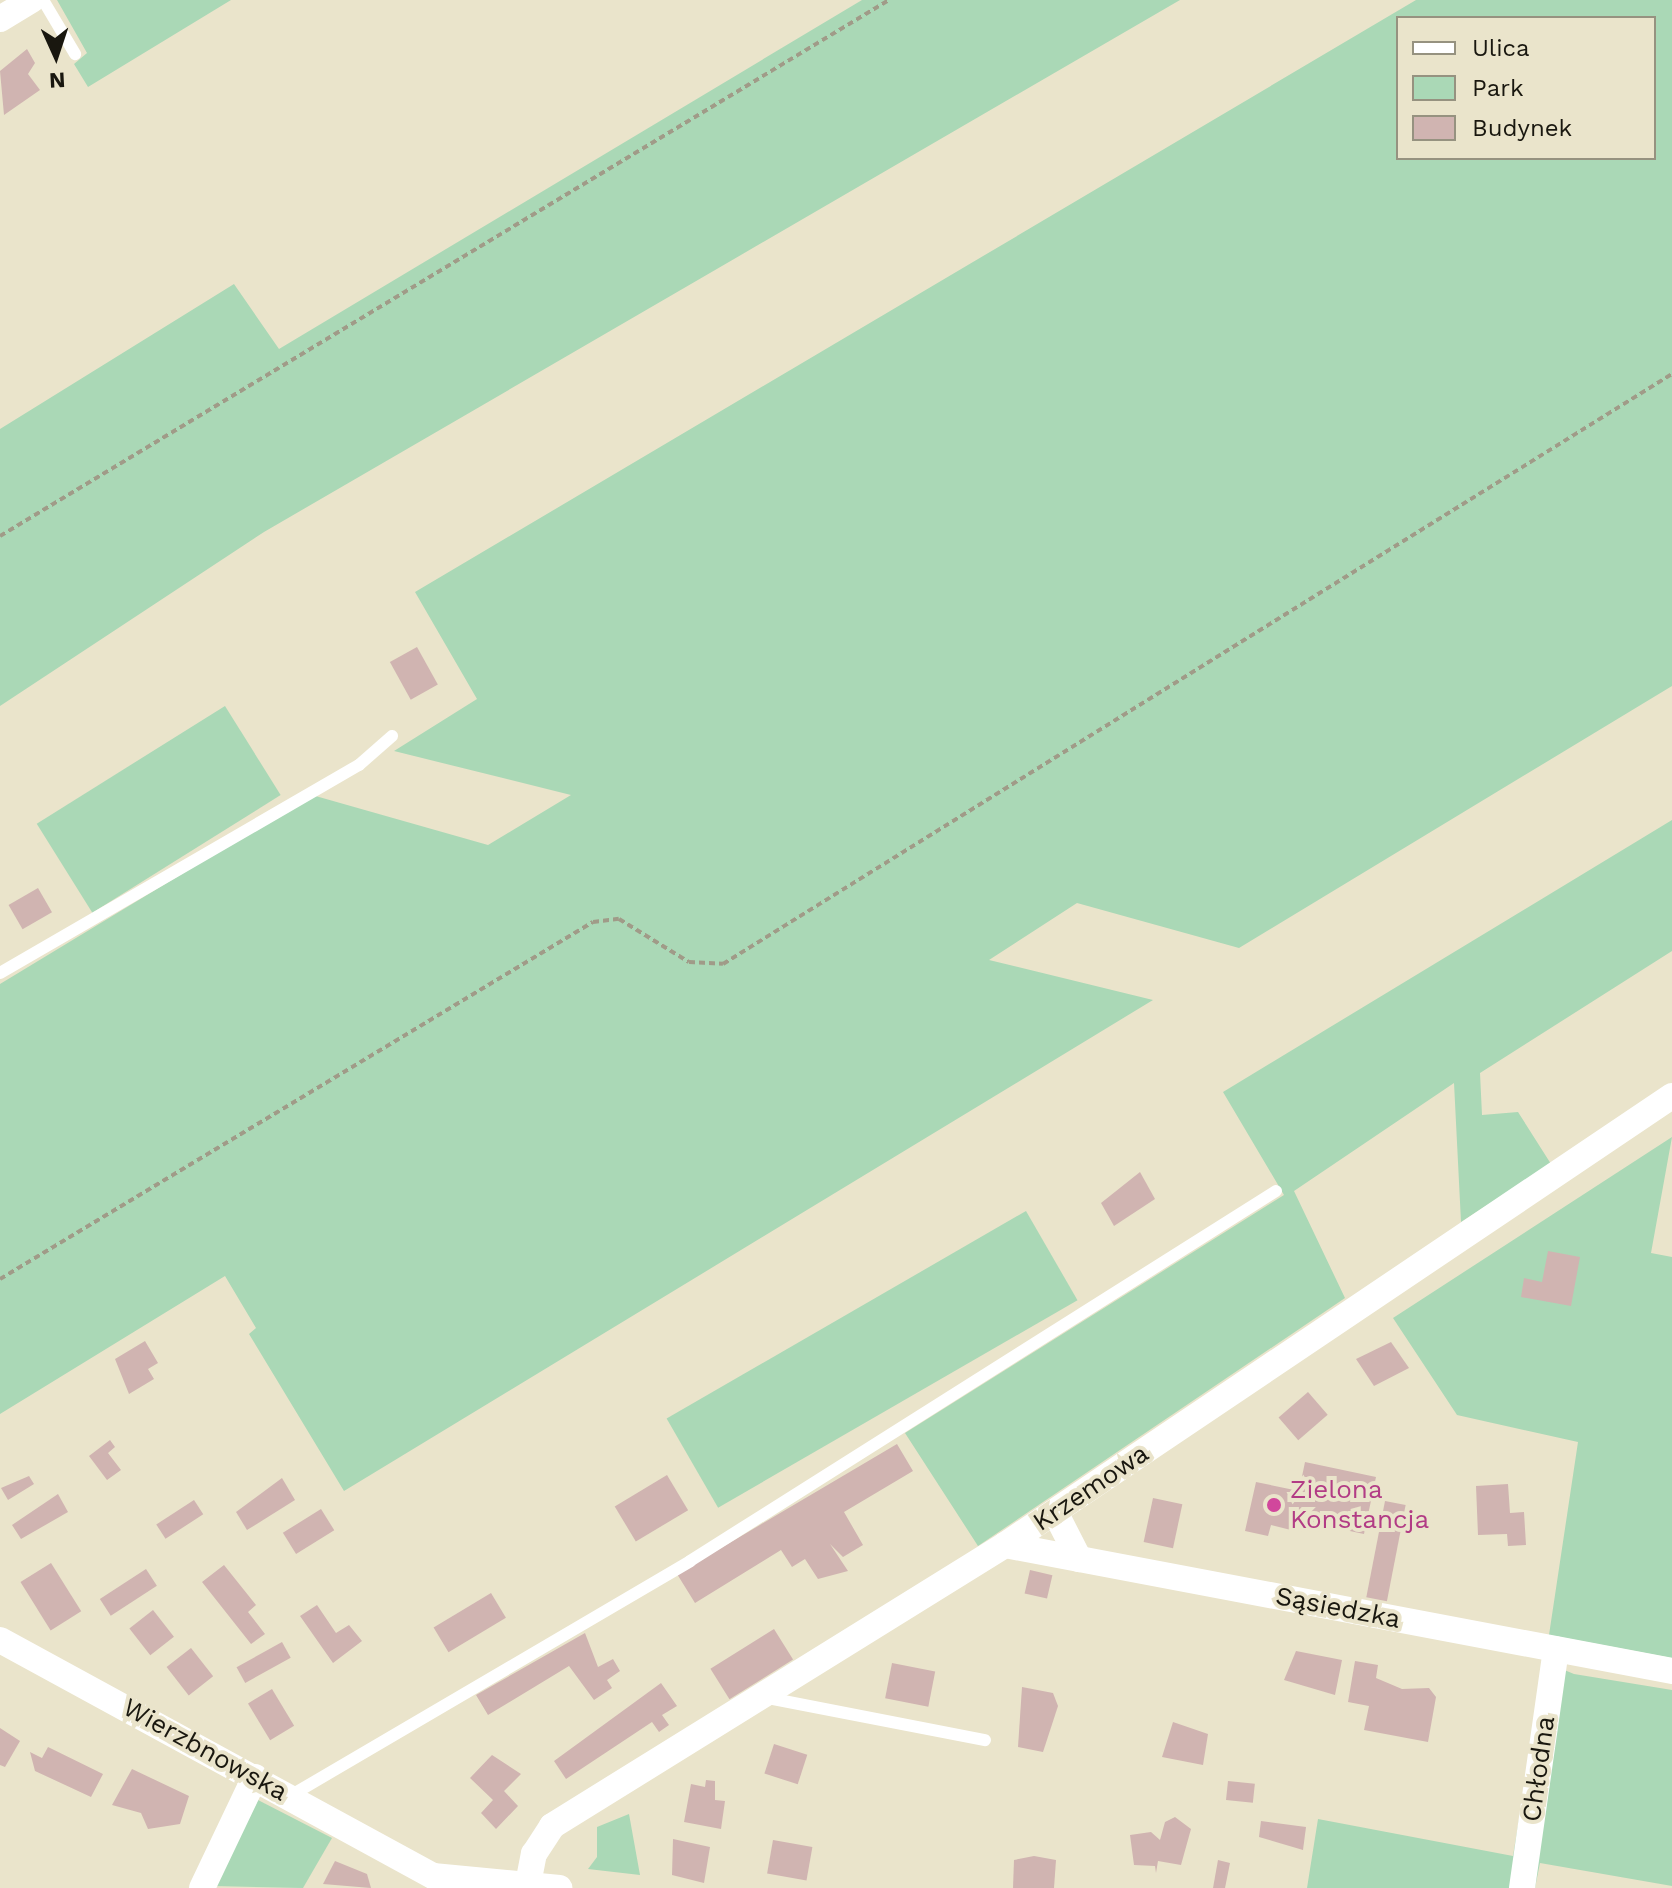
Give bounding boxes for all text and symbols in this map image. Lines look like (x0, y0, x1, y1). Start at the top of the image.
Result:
north arrow (16, 16, 96, 96)
legend (1396, 16, 1656, 160)
text: Ulica (1472, 34, 1530, 62)
text: N (48, 68, 66, 93)
text: Park (1472, 74, 1524, 102)
text: Budynek (1472, 114, 1572, 142)
street label: Krzemowa (1027, 1438, 1155, 1538)
place label: Zielona Konstancja (1290, 1474, 1429, 1536)
marker: Zielona Konstancja (1265, 1496, 1283, 1514)
street label: Sąsiedzka (1273, 1581, 1403, 1635)
street label: Wierzbnowska (117, 1692, 293, 1808)
street label: Chłodna (1516, 1714, 1562, 1824)

